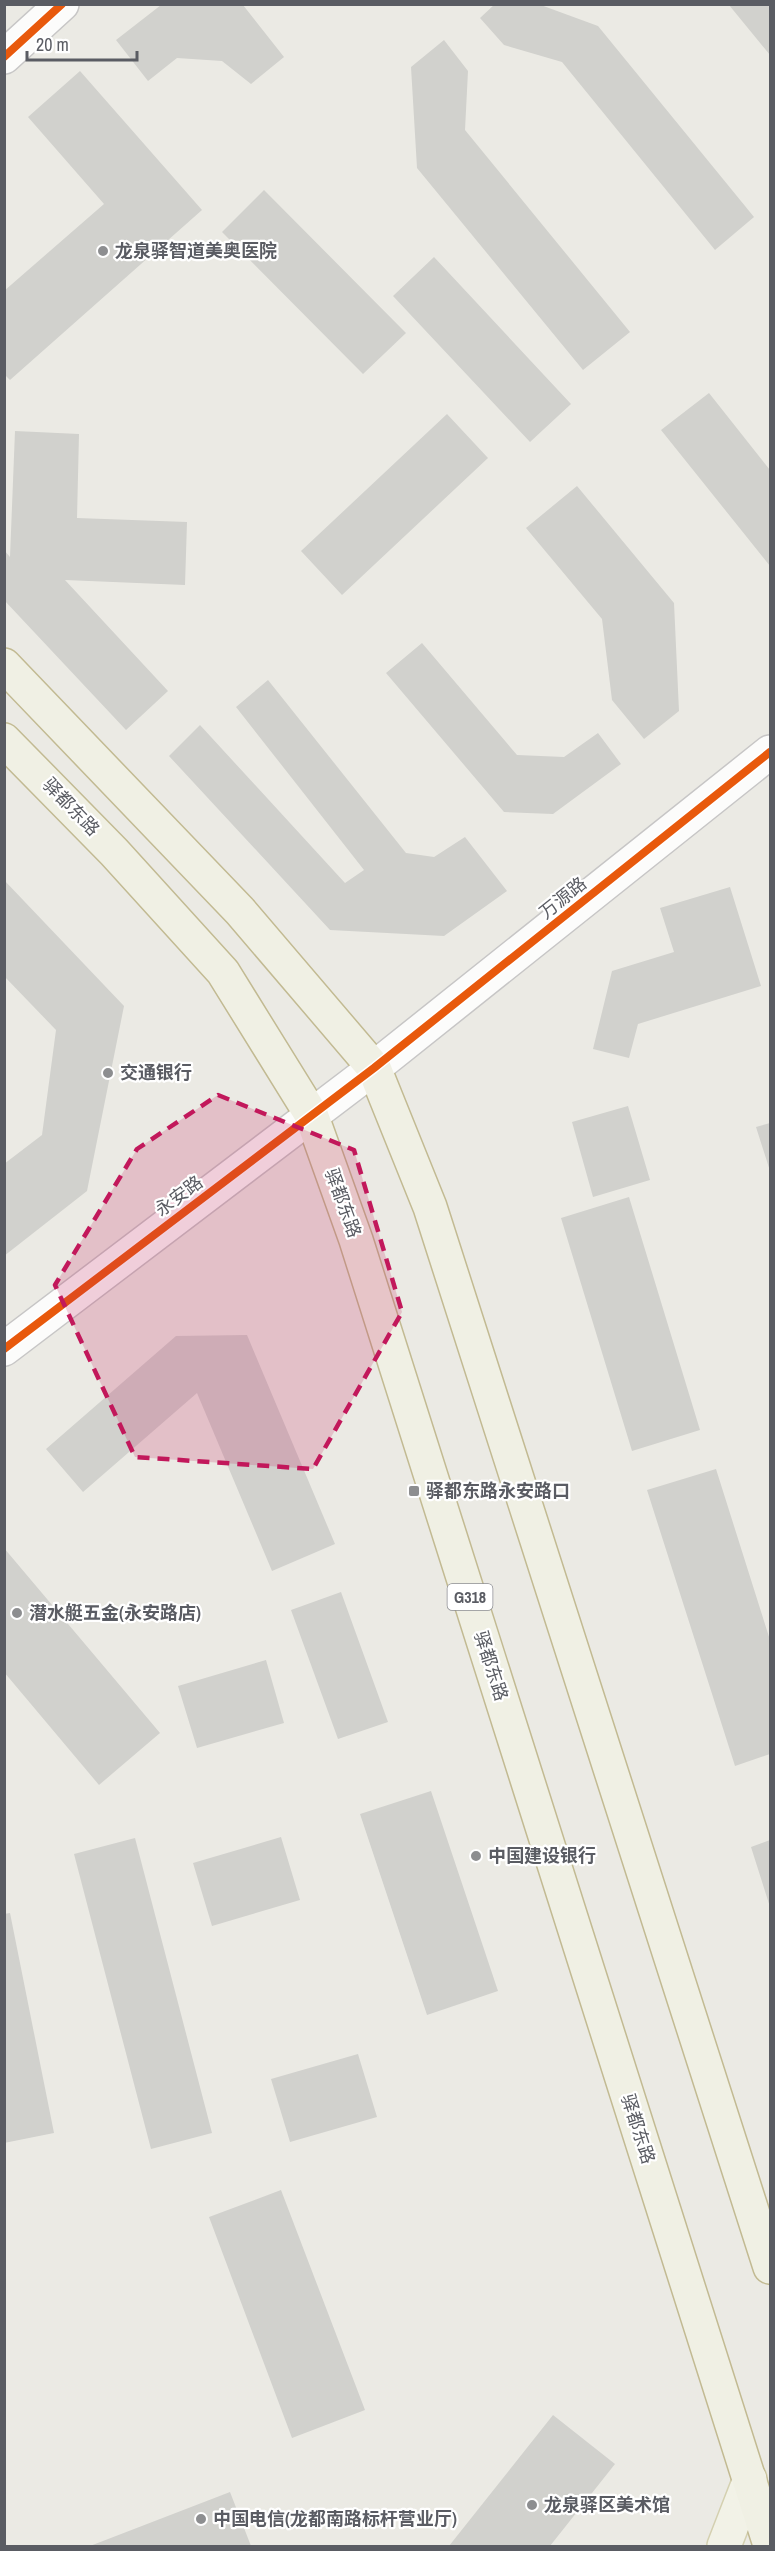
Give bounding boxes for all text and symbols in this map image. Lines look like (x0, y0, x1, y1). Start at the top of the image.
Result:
scale bar (27, 24, 136, 62)
text: 20 m (36, 32, 69, 57)
place label: 龙泉驿智道美奥医院 (115, 238, 277, 263)
marker: 龙泉驿智道美奥医院 (96, 244, 110, 258)
street label: 驿都东路 (37, 772, 105, 841)
street label: 万源路 (534, 871, 592, 924)
place label: 交通银行 (120, 1060, 192, 1085)
marker: 交通银行 (101, 1066, 115, 1080)
street label: 驿都东路 (319, 1165, 368, 1241)
street label: 永安路 (150, 1169, 208, 1222)
place label: 驿都东路永安路口 (426, 1478, 570, 1503)
marker: 驿都东路永安路口 (407, 1484, 421, 1498)
road number: G318 (448, 1584, 492, 1610)
place label: 潜水艇五金(永安路店) (29, 1600, 201, 1625)
marker: 潜水艇五金(永安路店) (10, 1606, 24, 1620)
street label: 驿都东路 (468, 1628, 514, 1704)
place label: 中国建设银行 (488, 1843, 596, 1868)
marker: 中国建设银行 (469, 1849, 483, 1863)
street label: 驿都东路 (615, 2091, 661, 2167)
place label: 龙泉驿区美术馆 (544, 2492, 670, 2517)
marker: 龙泉驿区美术馆 (525, 2498, 539, 2512)
place label: 中国电信(龙都南路标杆营业厅) (213, 2506, 457, 2531)
marker: 中国电信(龙都南路标杆营业厅) (194, 2512, 208, 2526)

